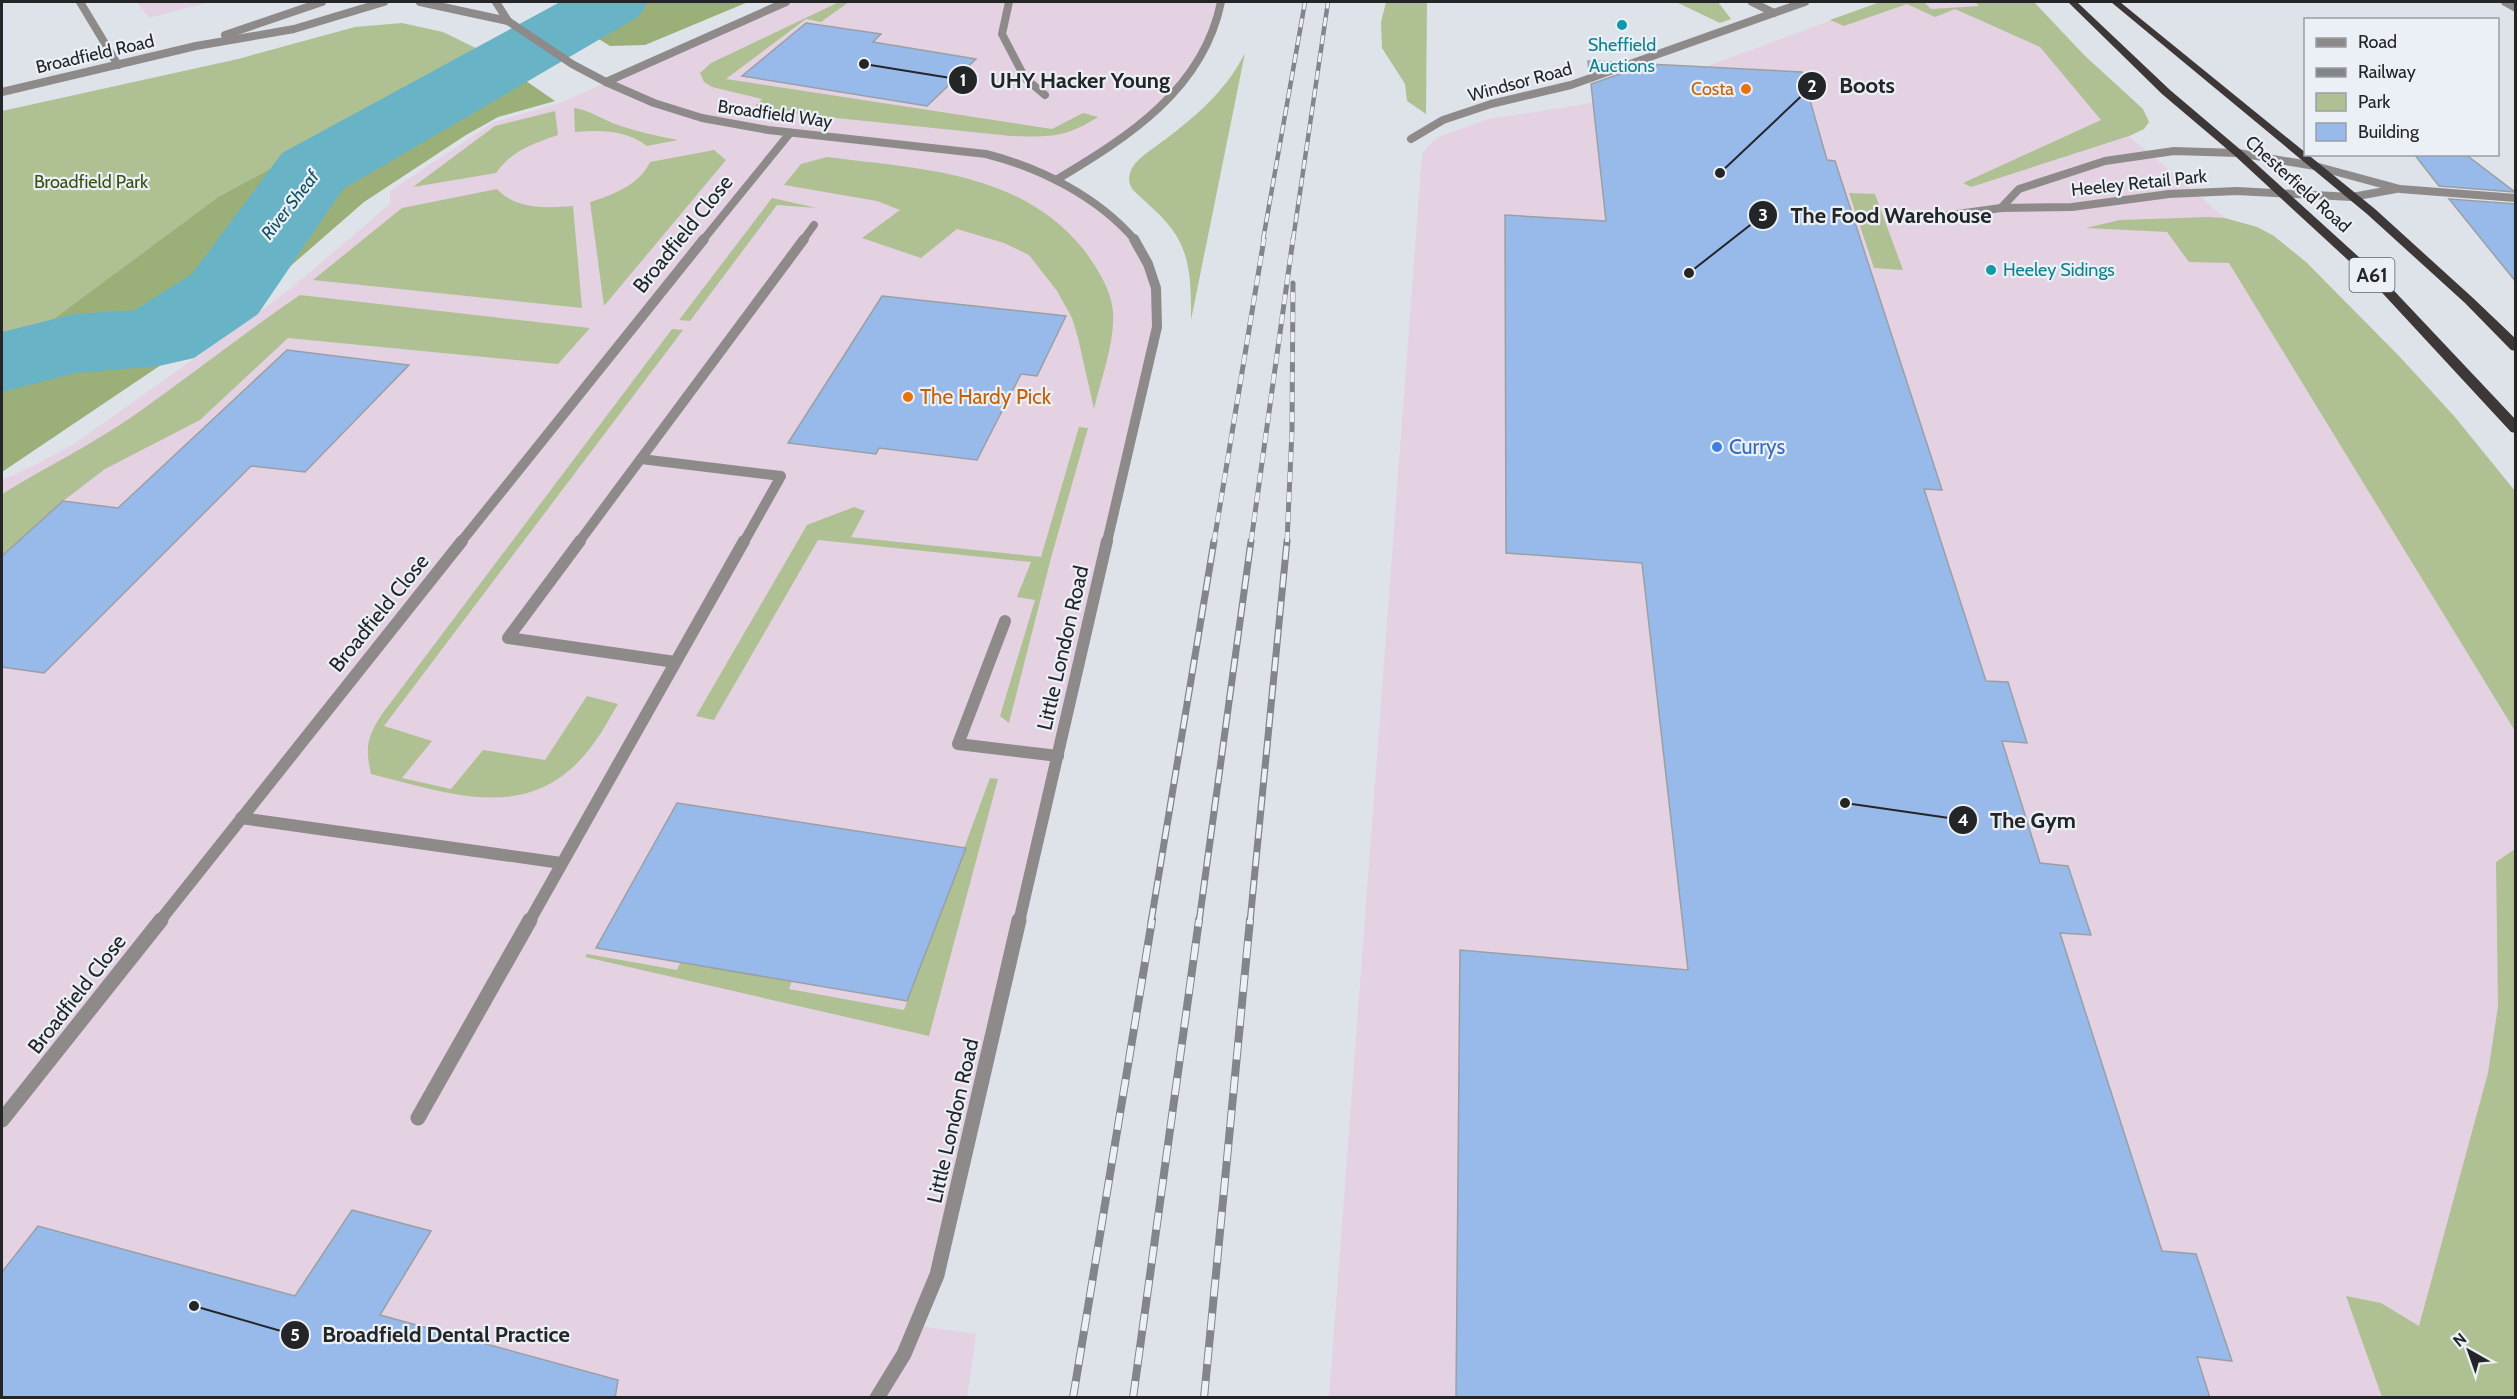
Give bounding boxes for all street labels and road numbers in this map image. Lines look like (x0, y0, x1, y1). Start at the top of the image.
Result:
street label: Broadfield Road (34, 30, 156, 78)
street label: Windsor Road (1465, 58, 1575, 106)
street label: Broadfield Way (716, 95, 834, 133)
street label: Chesterfield Road (2241, 131, 2355, 237)
street label: Heeley Retail Park (2070, 165, 2209, 201)
street label: Broadfield Close (628, 170, 738, 298)
road number: A61 (2350, 258, 2394, 292)
street label: Broadfield Close (324, 549, 434, 677)
street label: Little London Road (1031, 563, 1094, 733)
street label: Broadfield Close (22, 929, 131, 1058)
street label: Little London Road (921, 1036, 984, 1206)

